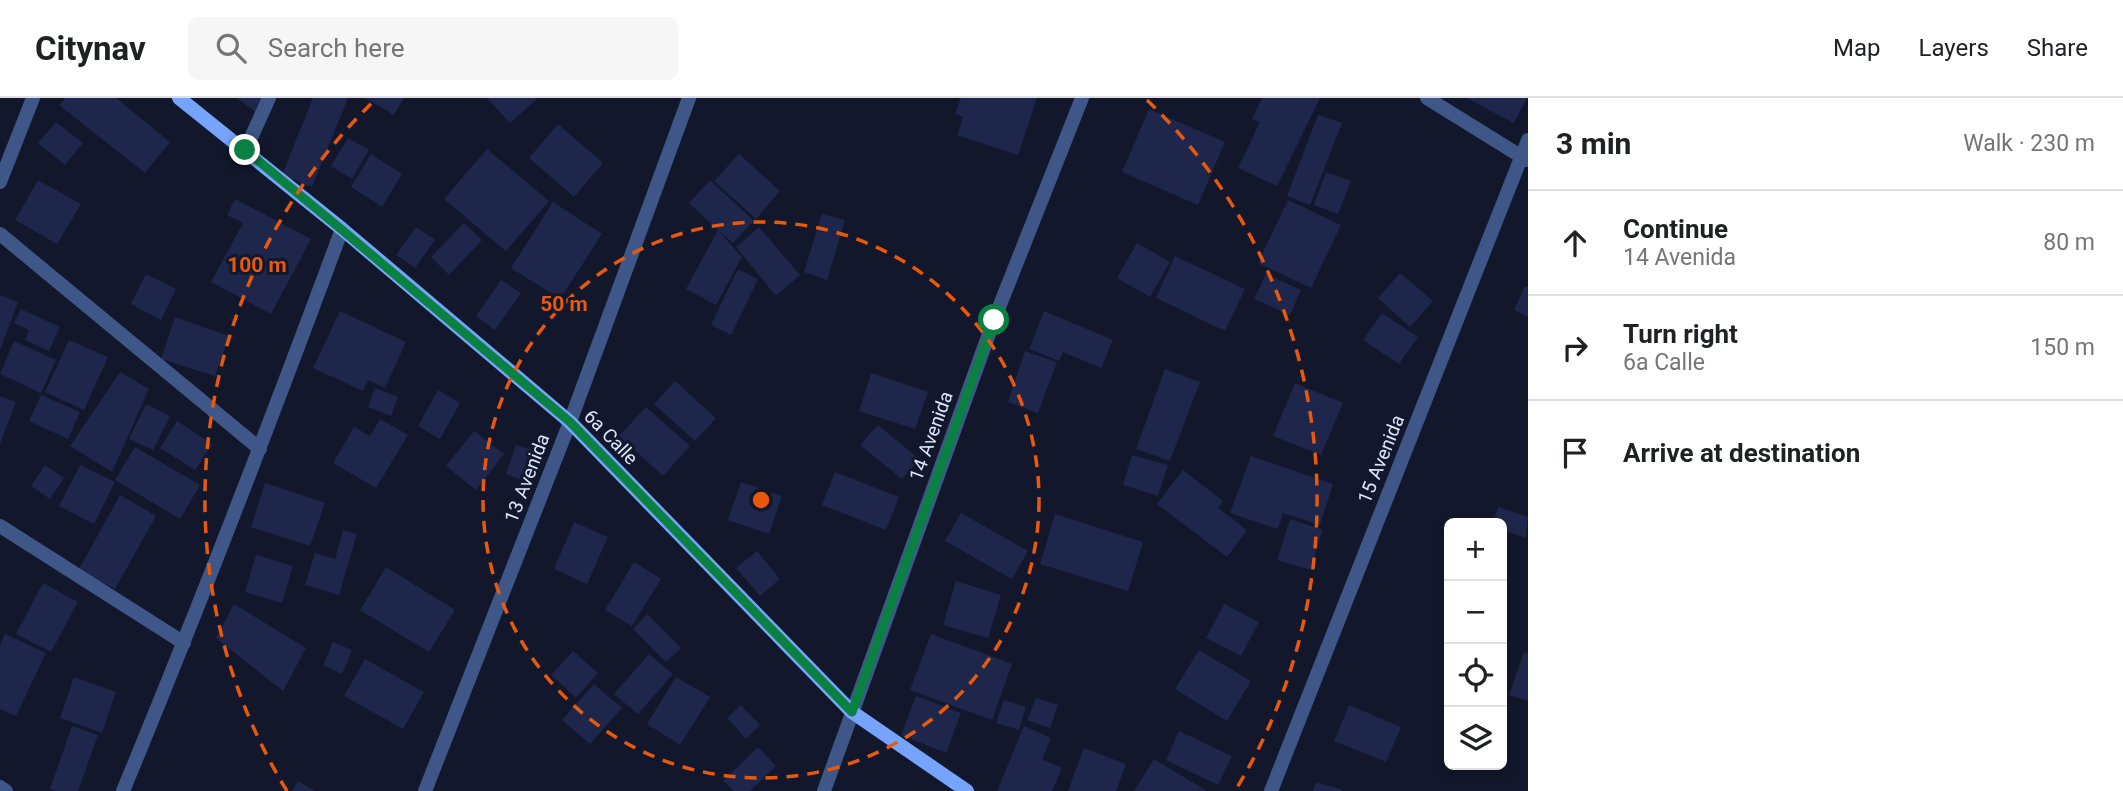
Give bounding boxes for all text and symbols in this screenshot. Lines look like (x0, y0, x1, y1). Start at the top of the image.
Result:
search box (188, 17, 678, 80)
text: Citynav (35, 29, 146, 68)
icon: search (212, 29, 250, 67)
text: Search here (268, 33, 405, 63)
text: Map (1833, 34, 1881, 62)
text: Layers (1919, 34, 1989, 62)
text: Share (2027, 34, 2088, 62)
text: 3 min (1556, 126, 1631, 161)
text: Walk · 230 m (1963, 130, 2095, 157)
route end (229, 134, 260, 165)
text: Continue (1623, 214, 1728, 244)
icon: ahead (1556, 224, 1594, 262)
text: 80 m (2043, 229, 2095, 256)
text: 14 Avenida (1623, 244, 1736, 271)
text: 100 m (227, 253, 287, 277)
text: 50 m (540, 292, 588, 316)
route start (978, 304, 1009, 335)
text: Turn right (1623, 319, 1738, 349)
icon: right (1556, 329, 1594, 367)
text: 150 m (2030, 334, 2095, 361)
text: 6a Calle (1623, 349, 1705, 376)
street label: 14 Avenida (904, 388, 958, 484)
street label: 6a Calle (579, 405, 643, 469)
street label: 15 Avenida (1353, 411, 1409, 507)
street label: 13 Avenida (500, 430, 554, 526)
icon: arrive (1556, 434, 1594, 472)
text: Arrive at destination (1623, 438, 1860, 468)
centre of rings (749, 488, 773, 512)
map controls (1444, 518, 1507, 770)
button: + (1444, 518, 1507, 581)
button: − (1444, 581, 1507, 644)
button: locate (1444, 644, 1507, 707)
button: layers (1444, 707, 1507, 770)

